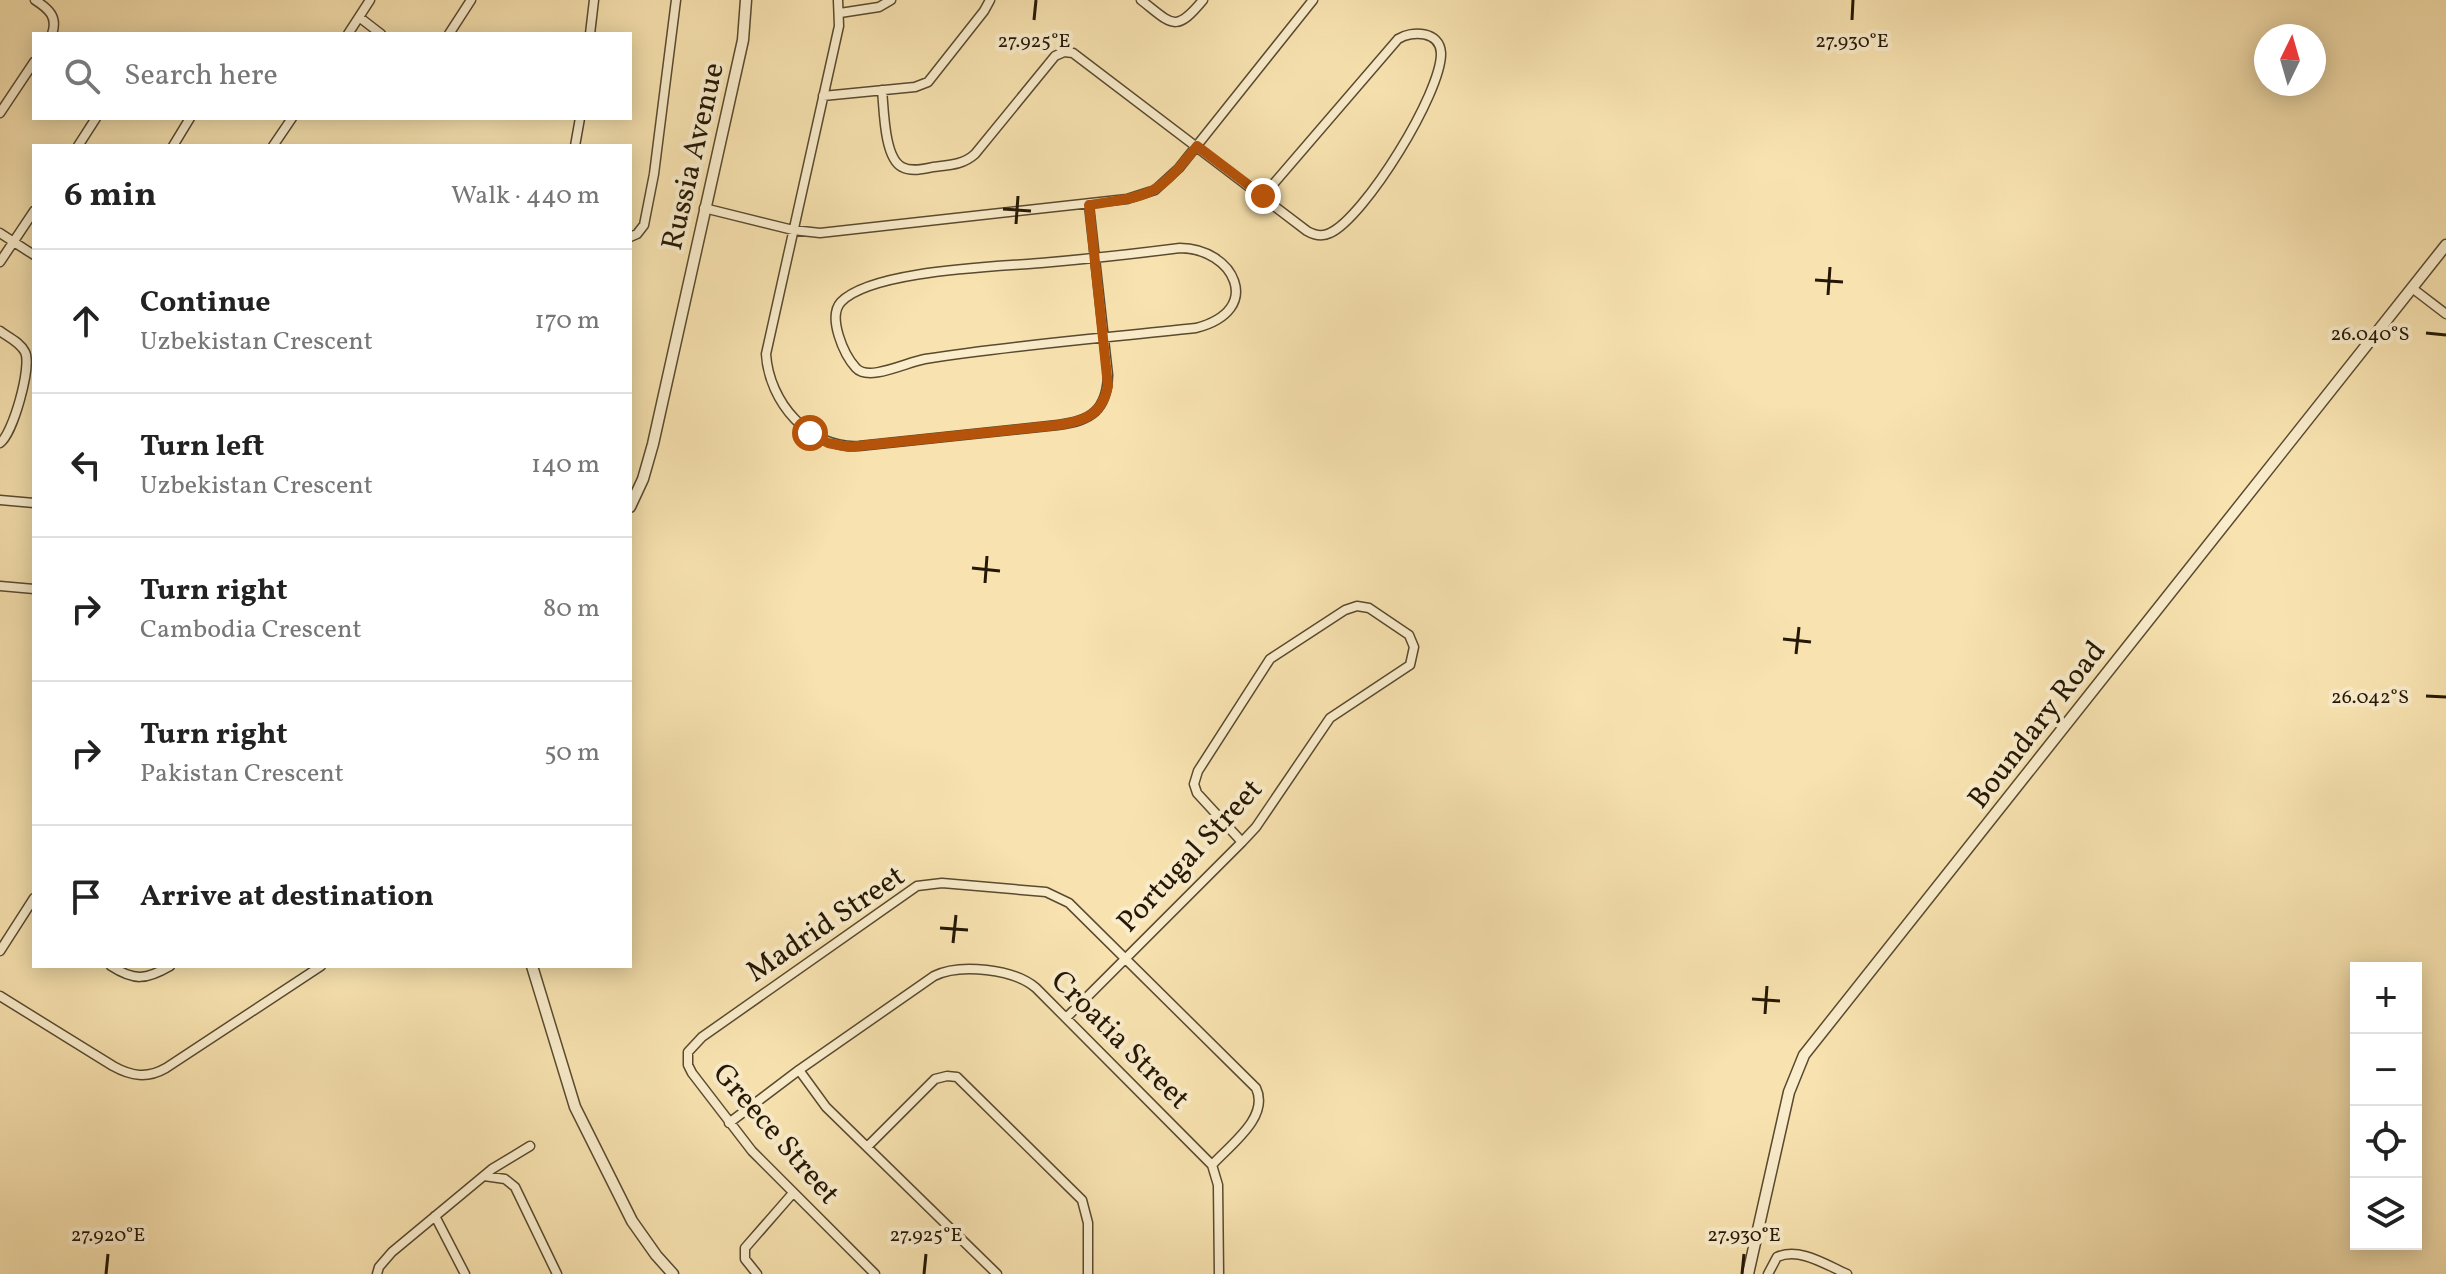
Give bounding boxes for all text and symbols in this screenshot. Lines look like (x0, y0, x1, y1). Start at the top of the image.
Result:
north arrow (2254, 24, 2326, 96)
text: 27.925°E (998, 28, 1070, 56)
text: 27.930°E (1815, 28, 1889, 56)
search box (32, 32, 632, 120)
icon: search (60, 54, 104, 98)
text: Search here (124, 55, 278, 97)
street label: Russia Avenue (652, 59, 736, 254)
text: 6 min (64, 173, 157, 220)
text: Walk · 440 m (451, 178, 600, 214)
route end (1245, 178, 1281, 214)
text: Continue (140, 282, 271, 324)
icon: ahead (64, 299, 108, 343)
text: 170 m (535, 303, 600, 339)
text: 26.040°S (2331, 321, 2409, 349)
text: Uzbekistan Crescent (140, 324, 373, 360)
route start (792, 415, 828, 451)
text: Turn left (140, 426, 264, 468)
icon: left (64, 443, 108, 487)
text: 140 m (531, 447, 600, 483)
text: Uzbekistan Crescent (140, 468, 373, 504)
text: Turn right (140, 570, 288, 612)
icon: right (64, 587, 108, 631)
text: 80 m (543, 591, 600, 627)
text: Cambodia Crescent (140, 612, 362, 648)
street label: Boundary Road (1959, 632, 2117, 818)
text: 26.042°S (2331, 684, 2409, 712)
text: Turn right (140, 714, 288, 756)
icon: right (64, 731, 108, 775)
text: 50 m (544, 735, 600, 771)
text: Pakistan Crescent (140, 756, 344, 792)
street label: Portugal Street (1108, 770, 1273, 943)
street label: Madrid Street (739, 856, 914, 993)
icon: arrive (64, 875, 108, 919)
text: Arrive at destination (140, 876, 434, 918)
street label: Croatia Street (1040, 961, 1199, 1120)
map controls (2350, 962, 2422, 1250)
button: + (2350, 962, 2422, 1034)
button: − (2350, 1034, 2422, 1106)
street label: Greece Street (702, 1054, 849, 1214)
button: locate (2350, 1106, 2422, 1178)
button: layers (2350, 1178, 2422, 1250)
text: 27.920°E (71, 1222, 145, 1250)
text: 27.925°E (890, 1222, 962, 1250)
text: 27.930°E (1707, 1222, 1781, 1250)

